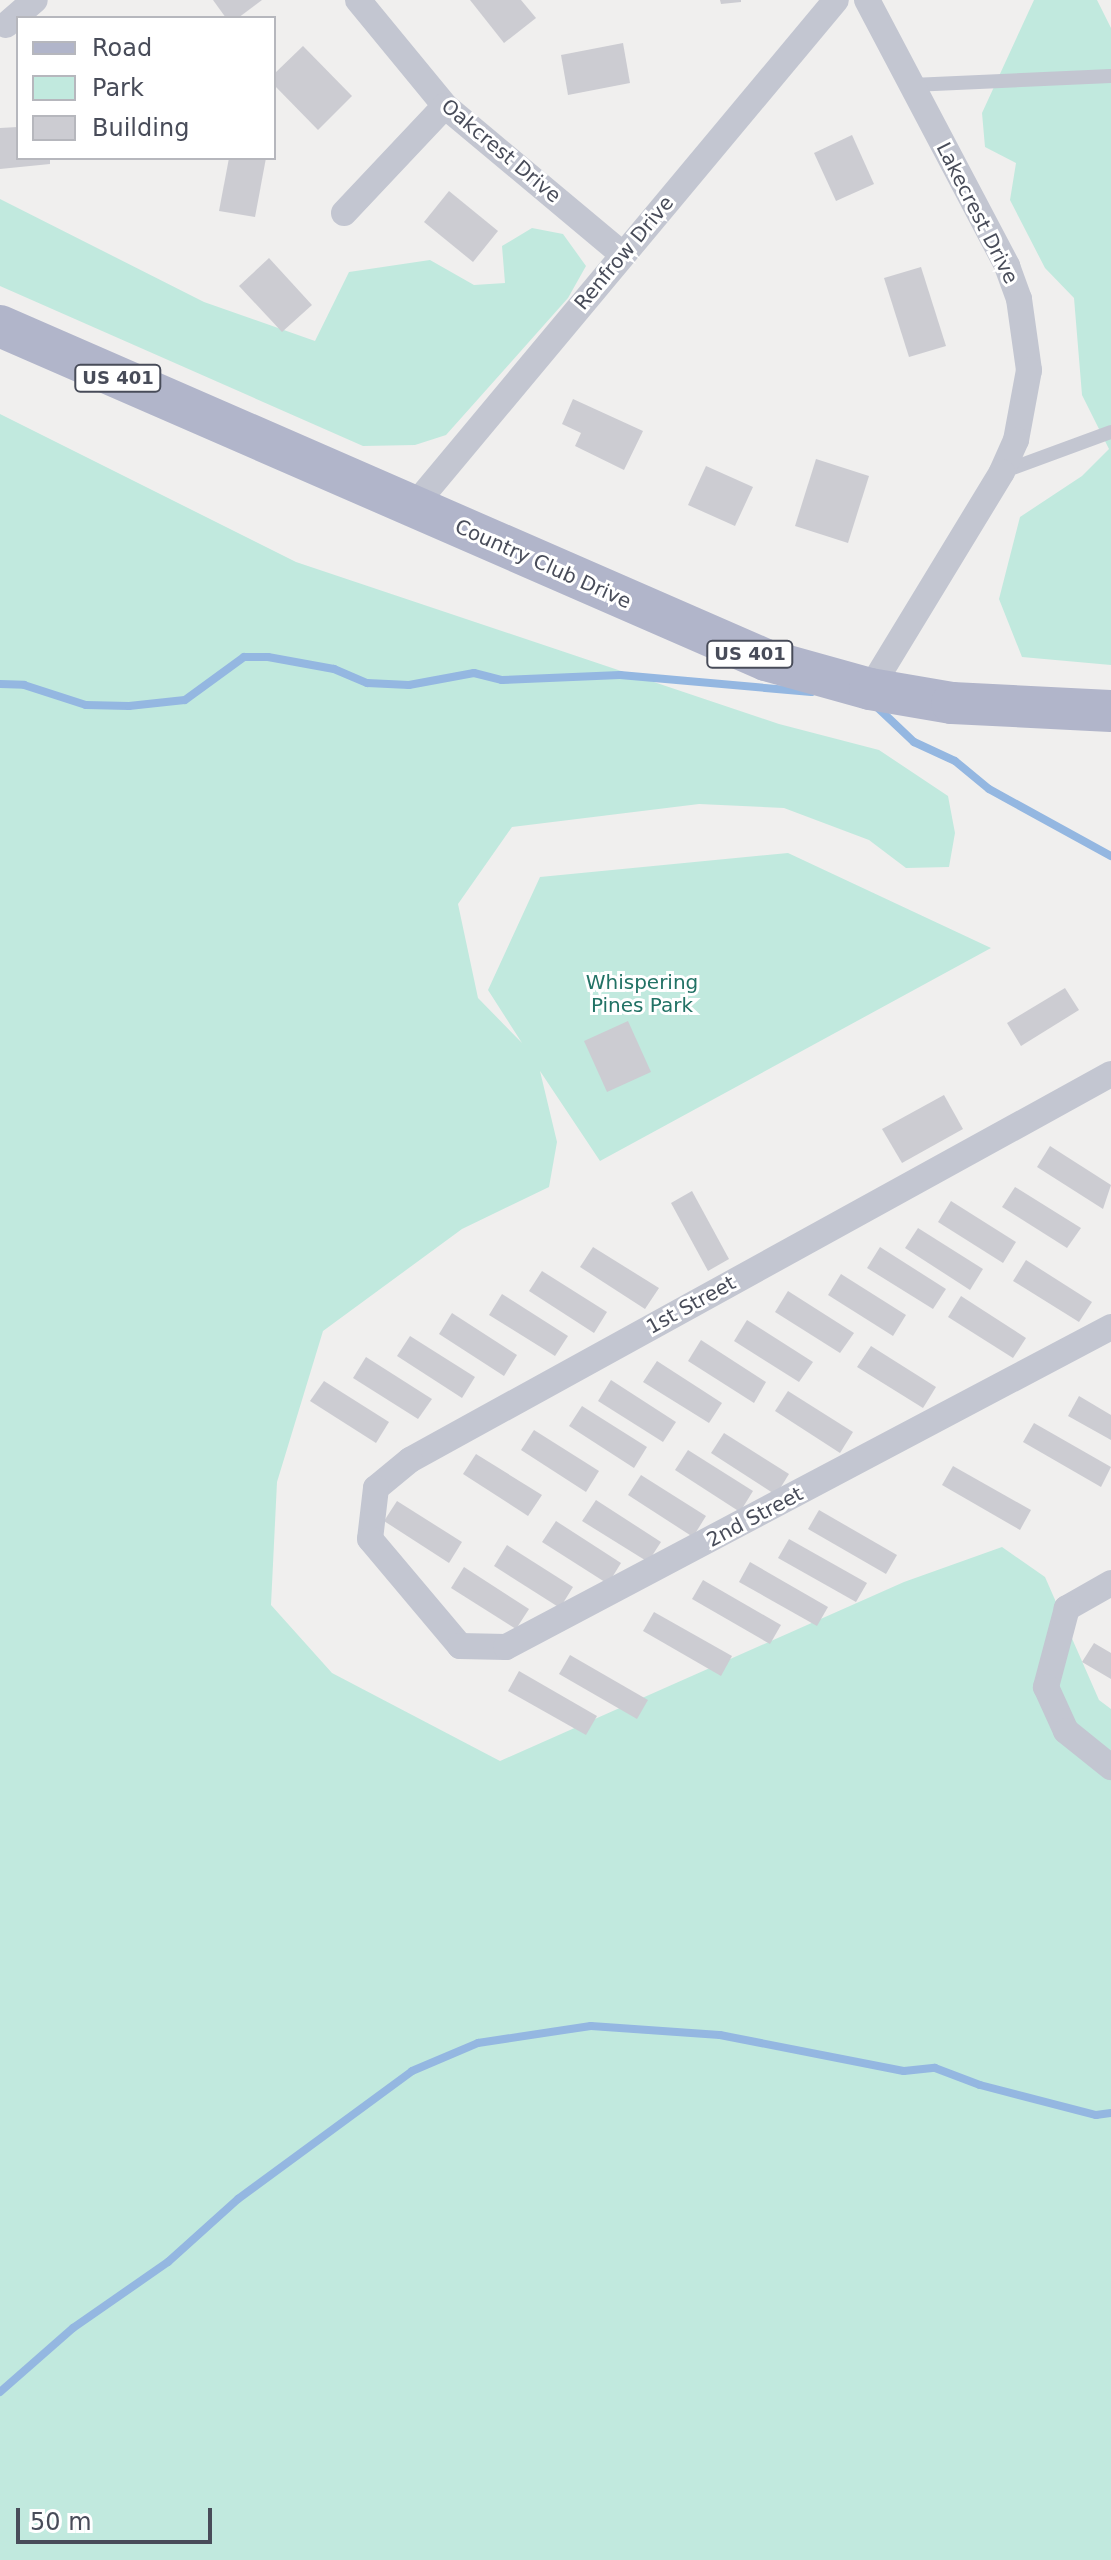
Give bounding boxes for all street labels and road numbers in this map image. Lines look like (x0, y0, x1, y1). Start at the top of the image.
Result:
street label: Oakcrest Drive (436, 94, 566, 208)
street label: Lakecrest Drive (931, 138, 1023, 288)
street label: Renfrow Drive (569, 191, 679, 315)
road number: US 401 (74, 364, 162, 392)
street label: Country Club Drive (451, 514, 635, 614)
road number: US 401 (706, 640, 794, 668)
street label: 1st Street (642, 1271, 740, 1339)
street label: 2nd Street (703, 1482, 807, 1552)

